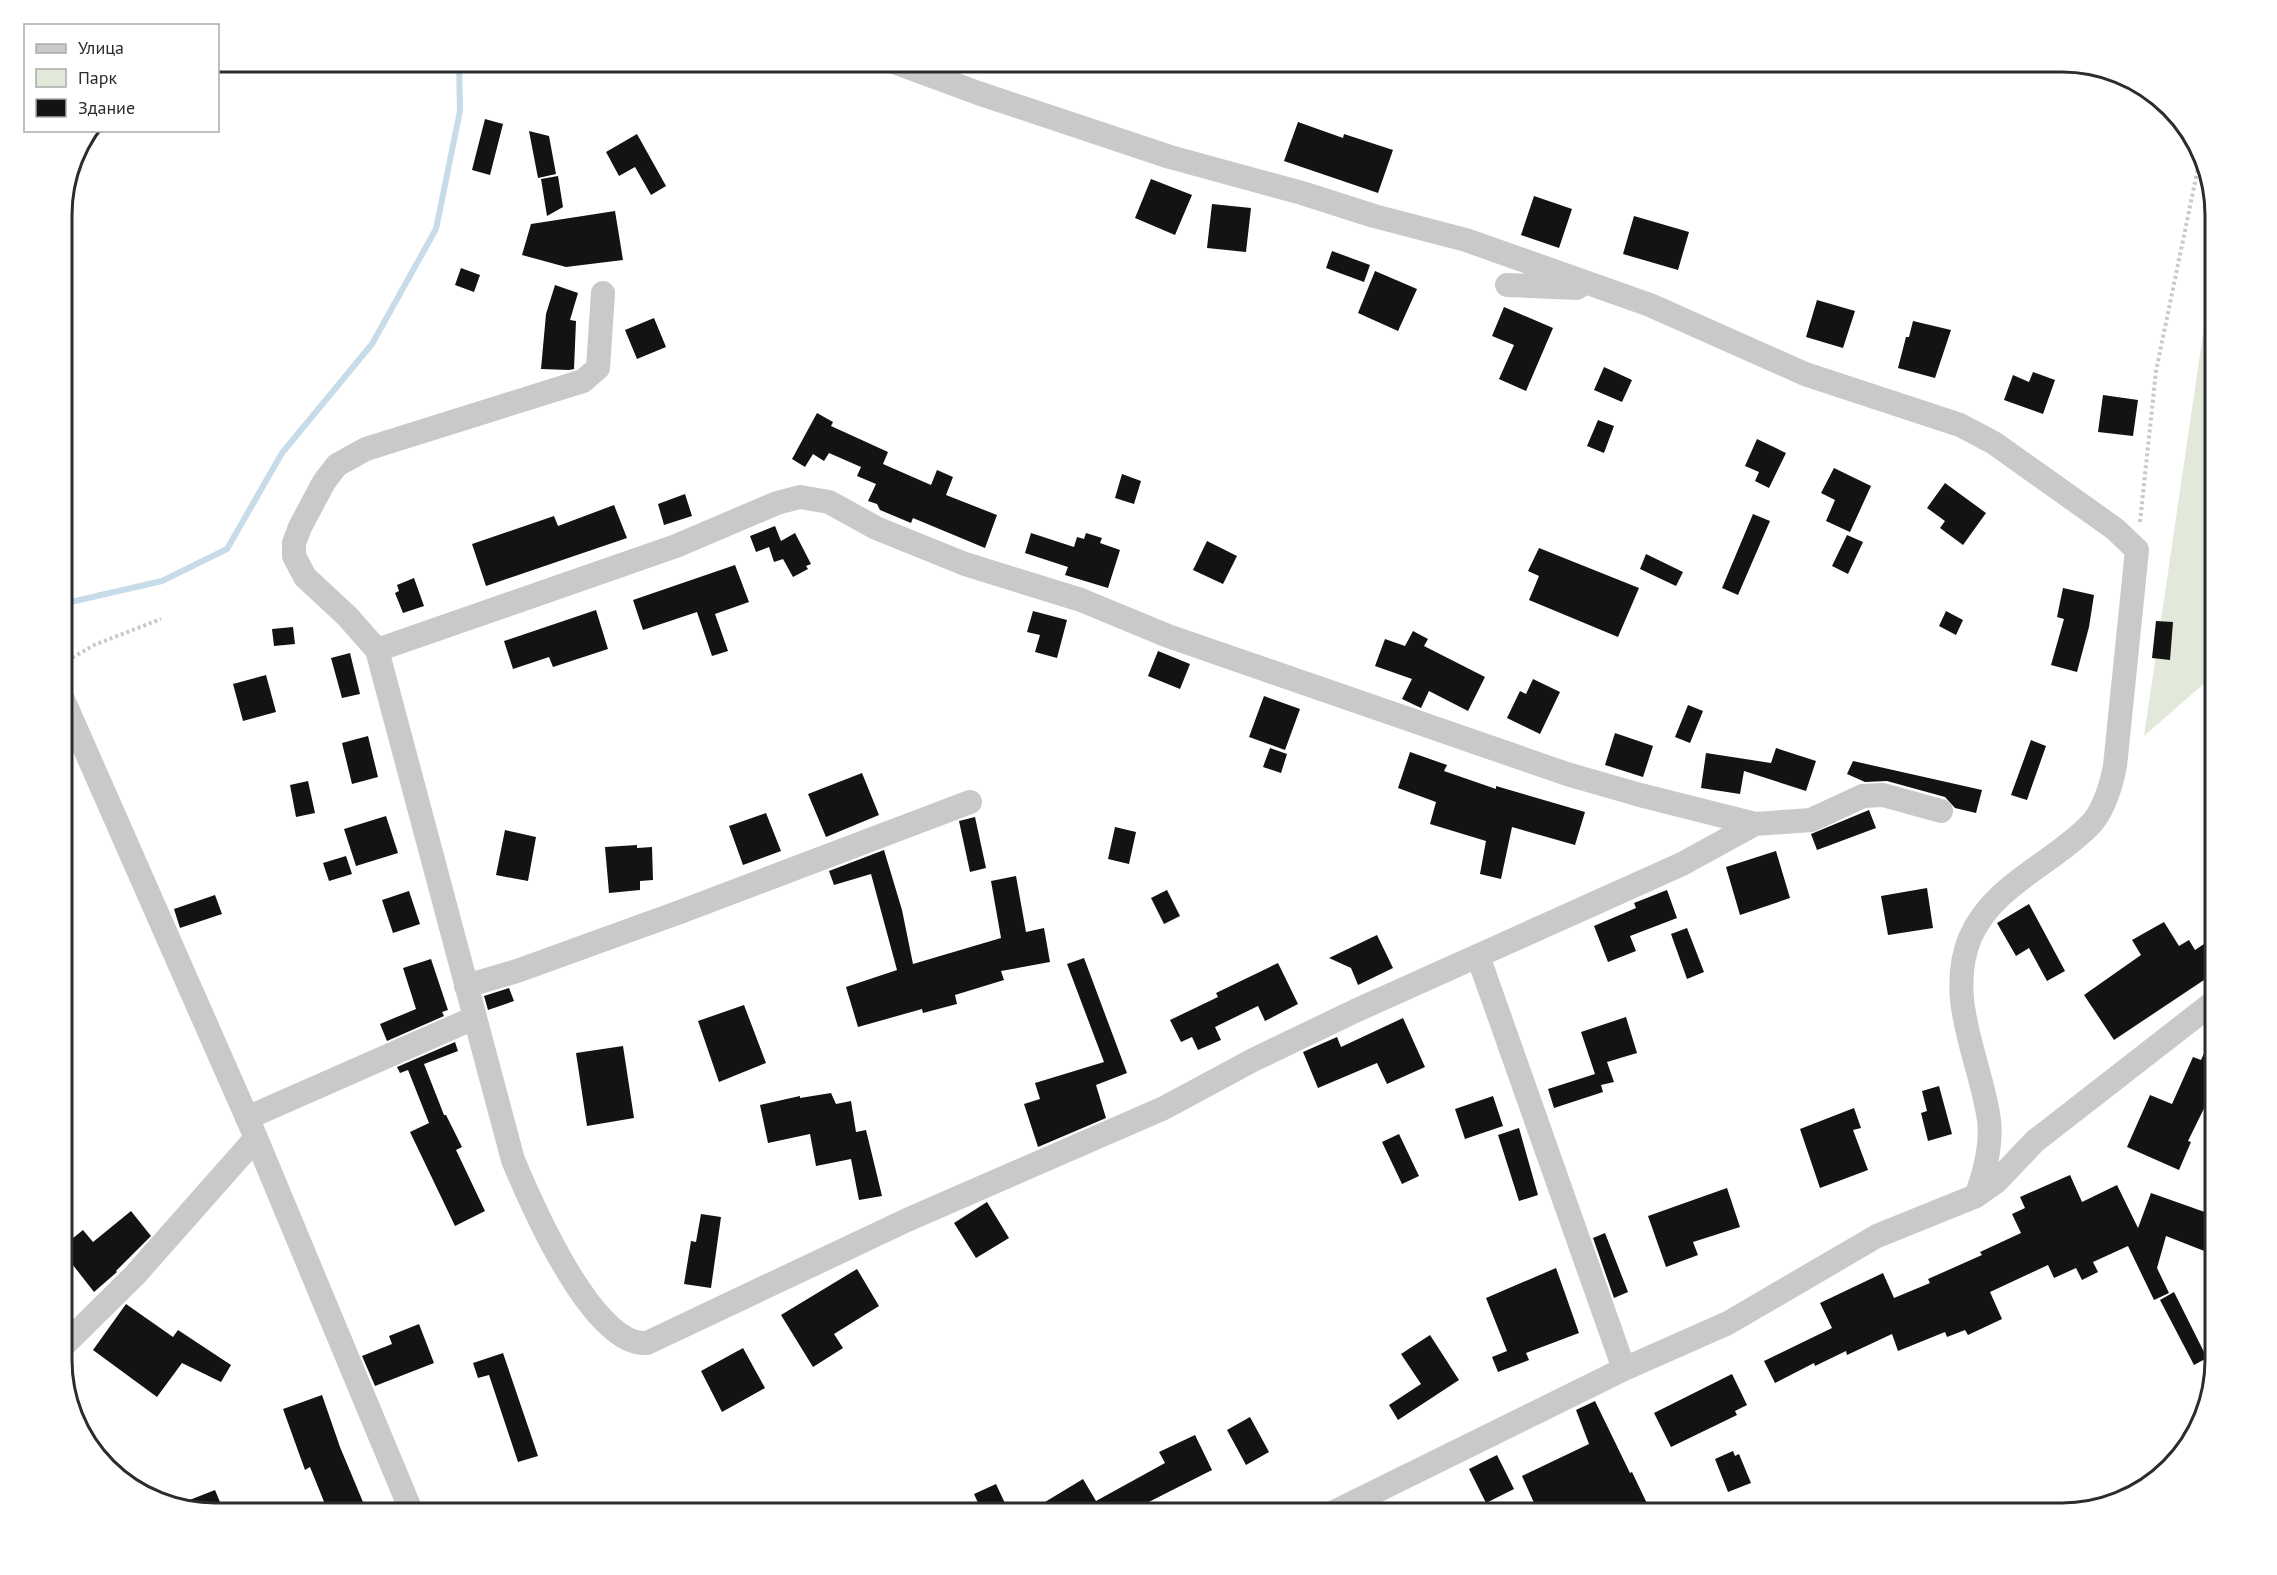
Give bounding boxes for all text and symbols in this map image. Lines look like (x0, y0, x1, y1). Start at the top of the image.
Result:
legend (24, 24, 219, 132)
text: Улица (78, 36, 124, 59)
text: Парк (78, 66, 118, 89)
text: Здание (78, 96, 135, 119)

